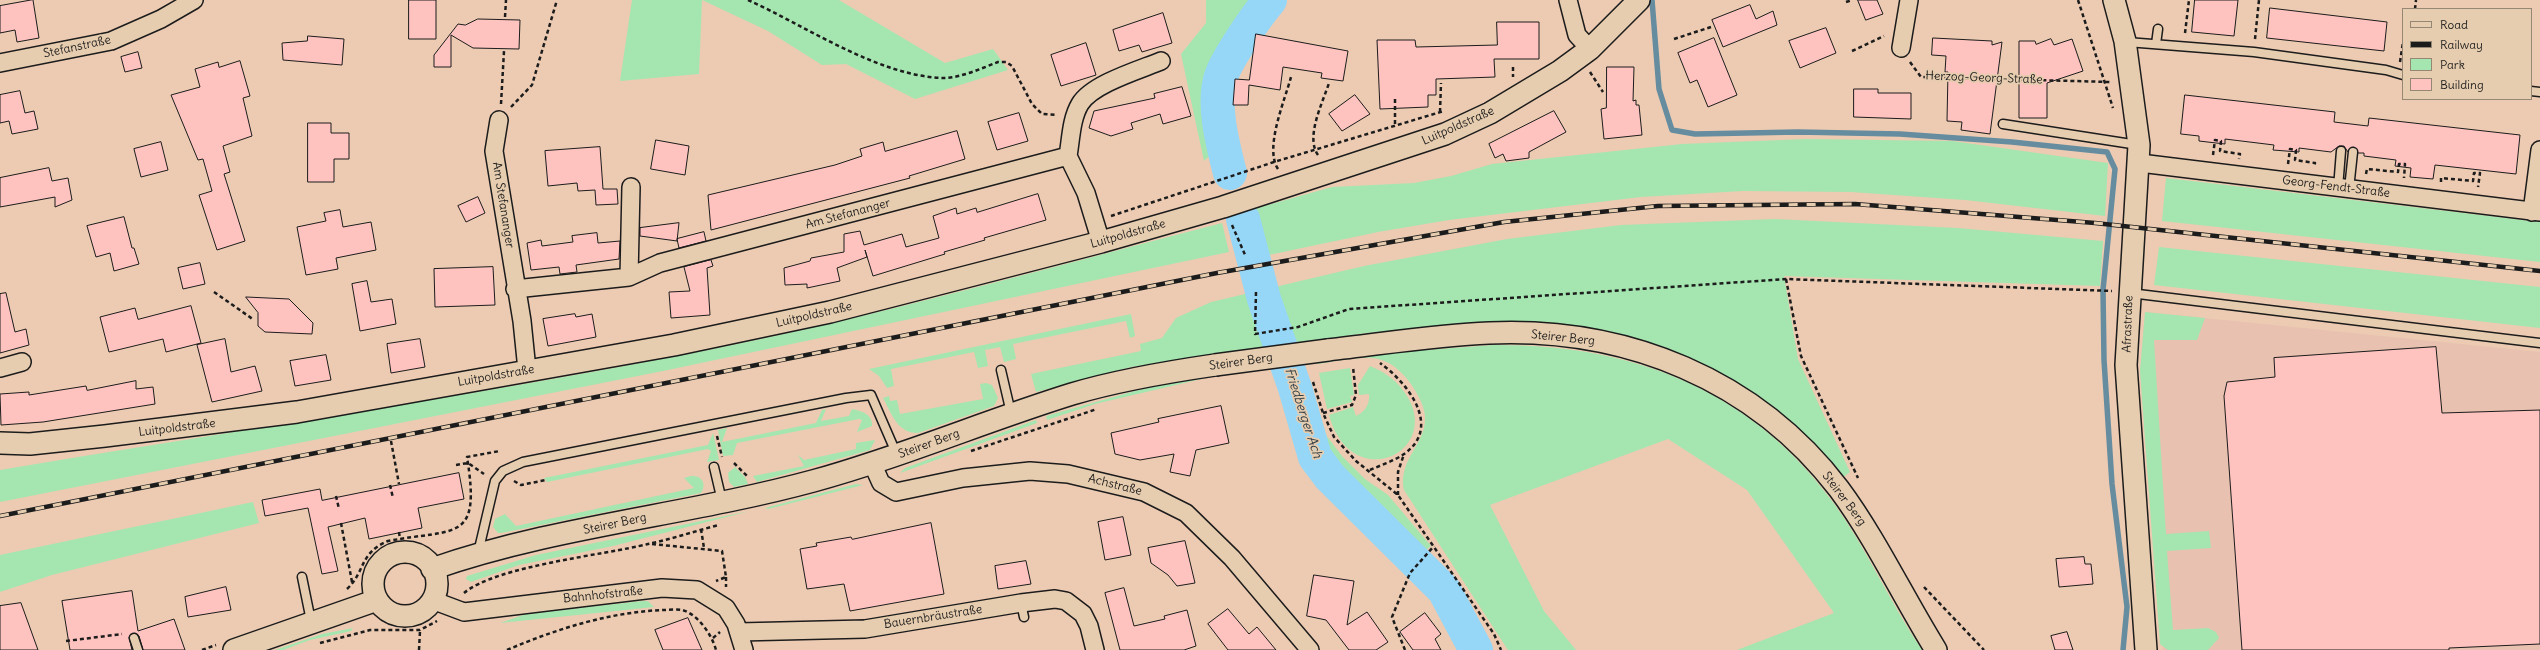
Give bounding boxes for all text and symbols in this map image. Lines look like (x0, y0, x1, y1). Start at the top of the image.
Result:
legend (2402, 8, 2532, 100)
text: Road (2440, 17, 2468, 32)
street label: Stefanstraße (42, 33, 112, 61)
text: Railway (2440, 37, 2483, 52)
text: Park (2440, 57, 2465, 72)
street label: Herzog-Georg-Straße (1925, 69, 2043, 87)
text: Building (2440, 77, 2484, 92)
street label: Luitpoldstraße (1420, 104, 1496, 148)
street label: Am Stefananger (489, 161, 517, 249)
street label: Georg-Fendt-Straße (2281, 173, 2391, 201)
street label: Am Stefananger (804, 196, 892, 232)
street label: Luitpoldstraße (1089, 216, 1167, 252)
street label: Afrastraße (2120, 295, 2136, 353)
street label: Luitpoldstraße (775, 299, 853, 331)
street label: Steirer Berg (1530, 327, 1596, 349)
street label: Steirer Berg (1208, 350, 1274, 374)
street label: Luitpoldstraße (457, 362, 535, 390)
water label: Friedberger Ach (1281, 366, 1325, 460)
street label: Luitpoldstraße (138, 416, 216, 440)
street label: Steirer Berg (896, 426, 962, 462)
street label: Steirer Berg (1819, 469, 1869, 529)
street label: Achstraße (1087, 471, 1143, 499)
street label: Steirer Berg (582, 510, 648, 538)
street label: Bahnhofstraße (562, 584, 644, 606)
street label: Bauernbräustraße (883, 602, 983, 632)

